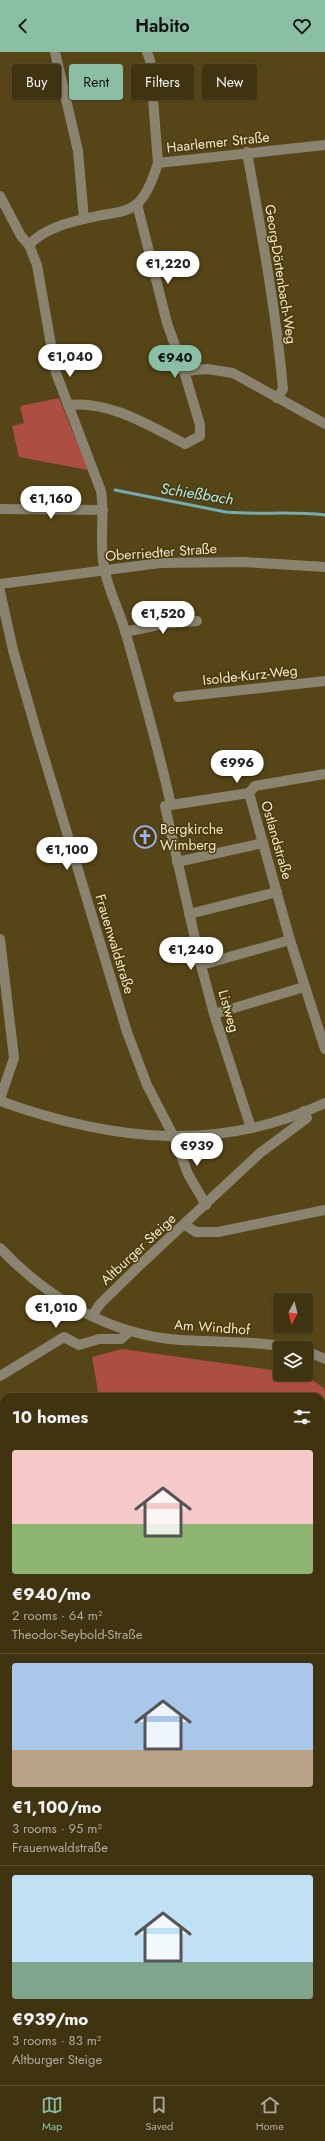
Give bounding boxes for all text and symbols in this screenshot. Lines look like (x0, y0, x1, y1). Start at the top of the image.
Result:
text: Habito (135, 13, 190, 39)
icon: back (12, 15, 34, 37)
icon: heart (291, 15, 313, 37)
chip: Buy (12, 64, 61, 100)
chip: Rent (69, 64, 123, 100)
chip: Filters (131, 64, 194, 100)
chip: New (202, 64, 257, 100)
street label: Haarlemer Straße (165, 127, 271, 157)
street label: Georg-Dörtenbach-Weg (260, 203, 302, 345)
pin: €1,220 (135, 251, 201, 285)
text: €1,220 (145, 254, 191, 273)
pin: €1,040 (37, 344, 103, 378)
pin: €940 (151, 345, 199, 379)
text: €1,040 (47, 347, 93, 366)
text: €940 (158, 348, 192, 367)
water label: Schießbach (159, 477, 235, 511)
pin: €1,160 (18, 486, 84, 520)
text: €1,160 (29, 489, 73, 508)
street label: Oberriedter Straße (104, 538, 218, 566)
pin: €1,520 (130, 601, 196, 635)
text: €1,520 (141, 604, 185, 623)
street label: Isolde-Kurz-Weg (201, 660, 299, 690)
pin: €996 (213, 750, 261, 784)
text: €996 (220, 753, 254, 772)
street label: Ostlandstraße (256, 798, 298, 882)
place label: Bergkirche Wimberg (160, 819, 223, 855)
church icon: Bergkirche Wimberg (132, 824, 158, 850)
pin: €1,100 (34, 837, 100, 871)
text: €1,100 (45, 840, 89, 859)
street label: Frauenwaldstraße (90, 892, 140, 996)
pin: €1,240 (158, 937, 224, 971)
text: €1,240 (168, 940, 214, 959)
street label: Listweg (213, 987, 245, 1035)
pin: €939 (173, 1133, 221, 1167)
text: €939 (180, 1136, 214, 1155)
street label: Altburger Steige (96, 1209, 180, 1289)
north arrow (273, 1293, 313, 1333)
map controls (273, 1293, 313, 1381)
pin: €1,010 (23, 1295, 89, 1329)
text: €1,010 (34, 1298, 78, 1317)
street label: Am Windhof (173, 1314, 252, 1340)
button: layers (273, 1341, 313, 1381)
text: 10 homes (12, 1405, 88, 1429)
icon: filters (291, 1406, 313, 1428)
icon: home (127, 1476, 199, 1548)
text: €940/mo (12, 1582, 91, 1606)
text: 2 rooms · 64 m² (12, 1606, 102, 1625)
text: Theodor-Seybold-Straße (12, 1625, 142, 1644)
icon: home (127, 1689, 199, 1761)
text: €1,100/mo (12, 1795, 102, 1819)
text: 3 rooms · 95 m² (12, 1819, 102, 1838)
text: Frauenwaldstraße (12, 1838, 108, 1857)
icon: home (127, 1901, 199, 1973)
text: €939/mo (12, 2007, 88, 2031)
text: 3 rooms · 83 m² (12, 2031, 101, 2050)
text: Altburger Steige (12, 2050, 102, 2069)
tab: Map (41, 2094, 63, 2134)
tab: Saved (145, 2094, 173, 2134)
tab: Home (256, 2094, 284, 2134)

